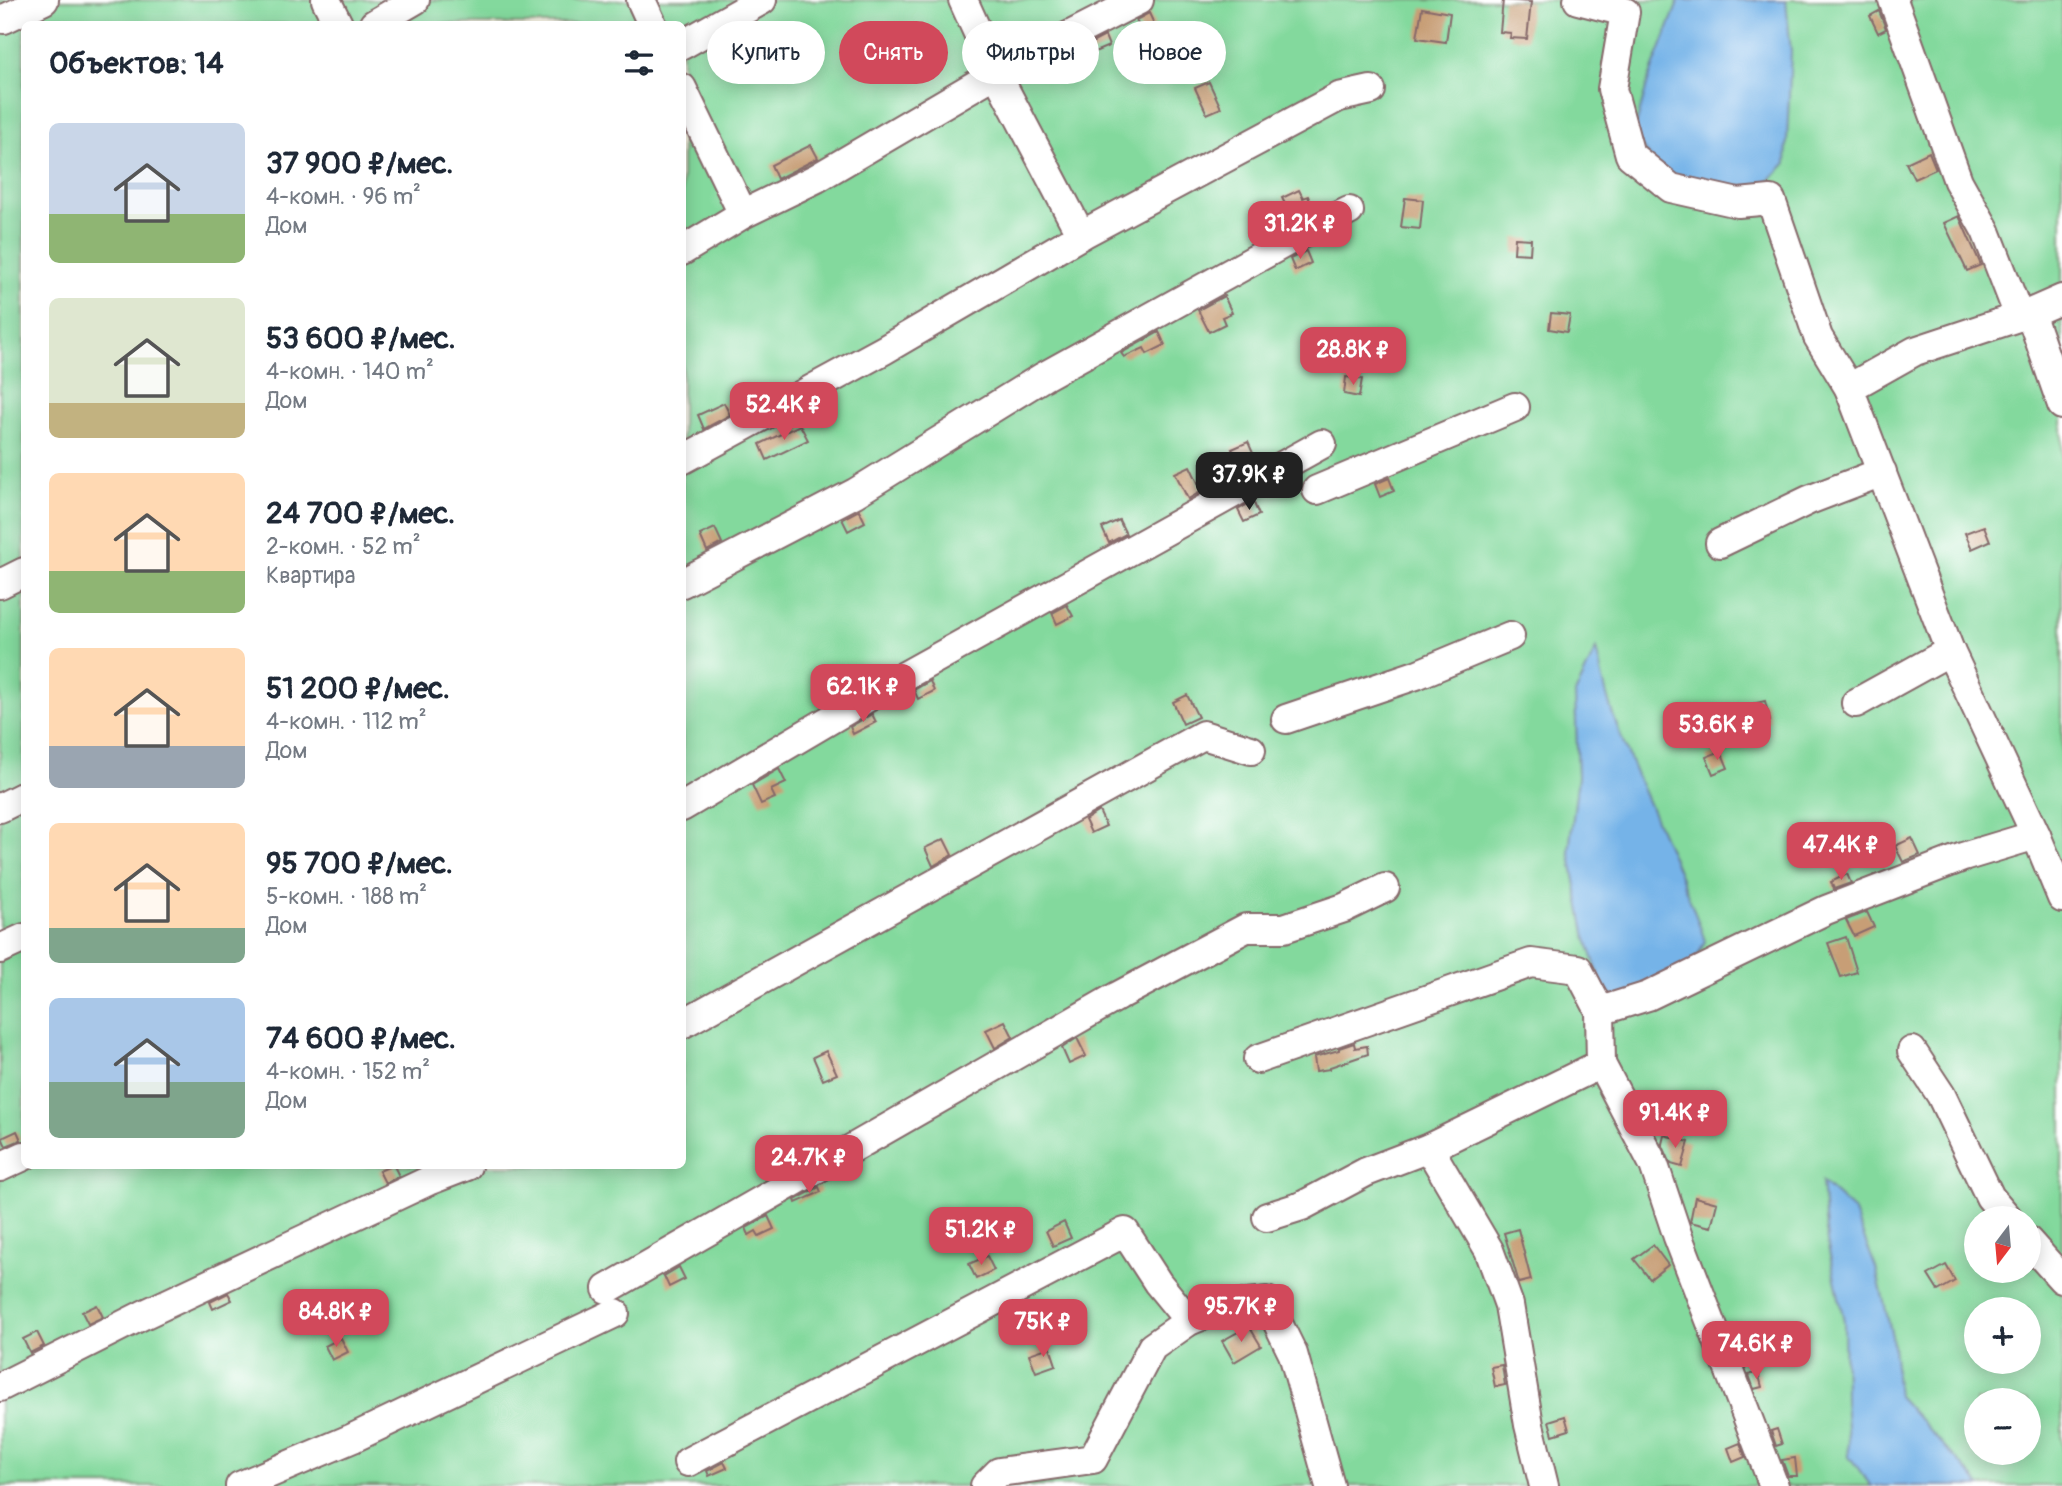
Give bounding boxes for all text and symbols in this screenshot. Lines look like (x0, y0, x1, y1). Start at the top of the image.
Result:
chip: Купить (707, 21, 825, 84)
chip: Снять (839, 21, 948, 84)
chip: Фильтры (962, 21, 1099, 84)
chip: Новое (1113, 21, 1226, 84)
icon: filters (620, 44, 658, 82)
text: Объектов: 14 (49, 45, 224, 82)
text: 37 900 ₽/мес. (266, 145, 453, 182)
icon: home (105, 151, 189, 235)
text: 4-комн. · 96 m² (266, 182, 421, 211)
pin: 31.2K ₽ (1235, 202, 1365, 261)
text: 31.2K ₽ (1264, 209, 1336, 238)
text: Дом (266, 211, 307, 240)
text: 53 600 ₽/мес. (266, 320, 456, 357)
icon: home (105, 326, 189, 410)
pin: 28.8K ₽ (1288, 328, 1418, 387)
text: 28.8K ₽ (1316, 335, 1390, 364)
text: 4-комн. · 140 m² (266, 357, 434, 386)
pin: 52.4K ₽ (719, 382, 849, 442)
text: Дом (266, 386, 307, 415)
text: 52.4K ₽ (746, 390, 822, 419)
pin: 37.9K ₽ (1184, 452, 1314, 512)
text: 37.9K ₽ (1212, 460, 1286, 489)
text: 24 700 ₽/мес. (266, 495, 455, 532)
icon: home (105, 501, 189, 585)
text: 2-комн. · 52 m² (266, 532, 421, 561)
text: Квартира (266, 561, 355, 590)
pin: 62.1K ₽ (798, 664, 928, 724)
text: 51 200 ₽/мес. (266, 670, 450, 707)
text: 62.1K ₽ (827, 672, 899, 701)
icon: home (105, 676, 189, 760)
pin: 53.6K ₽ (1652, 702, 1782, 762)
text: 4-комн. · 112 m² (266, 707, 427, 736)
text: 53.6K ₽ (1679, 710, 1755, 739)
text: Дом (266, 736, 307, 765)
pin: 47.4K ₽ (1776, 822, 1906, 882)
text: 47.4K ₽ (1803, 830, 1879, 859)
text: 95 700 ₽/мес. (266, 845, 453, 882)
icon: home (105, 851, 189, 935)
text: 5-комн. · 188 m² (266, 882, 427, 911)
text: Дом (266, 911, 307, 940)
text: 74 600 ₽/мес. (266, 1020, 456, 1057)
icon: home (105, 1026, 189, 1110)
text: 4-комн. · 152 m² (266, 1057, 430, 1086)
text: Дом (266, 1086, 307, 1115)
pin: 91.4K ₽ (1610, 1090, 1740, 1150)
text: 91.4K ₽ (1639, 1098, 1711, 1127)
pin: 24.7K ₽ (744, 1136, 874, 1195)
text: 24.7K ₽ (771, 1143, 847, 1172)
north arrow (1964, 1206, 2040, 1283)
map controls (1964, 1206, 2041, 1465)
pin: 51.2K ₽ (916, 1208, 1046, 1267)
text: 51.2K ₽ (945, 1215, 1017, 1244)
pin: 95.7K ₽ (1176, 1284, 1306, 1344)
pin: 84.8K ₽ (271, 1290, 401, 1349)
text: 95.7K ₽ (1204, 1292, 1278, 1321)
text: 84.8K ₽ (299, 1297, 373, 1326)
button: + (1964, 1297, 2041, 1374)
pin: 75K ₽ (994, 1300, 1092, 1359)
text: 75K ₽ (1014, 1307, 1072, 1336)
pin: 74.6K ₽ (1691, 1322, 1821, 1381)
text: 74.6K ₽ (1718, 1329, 1794, 1358)
button: − (1964, 1388, 2041, 1465)

